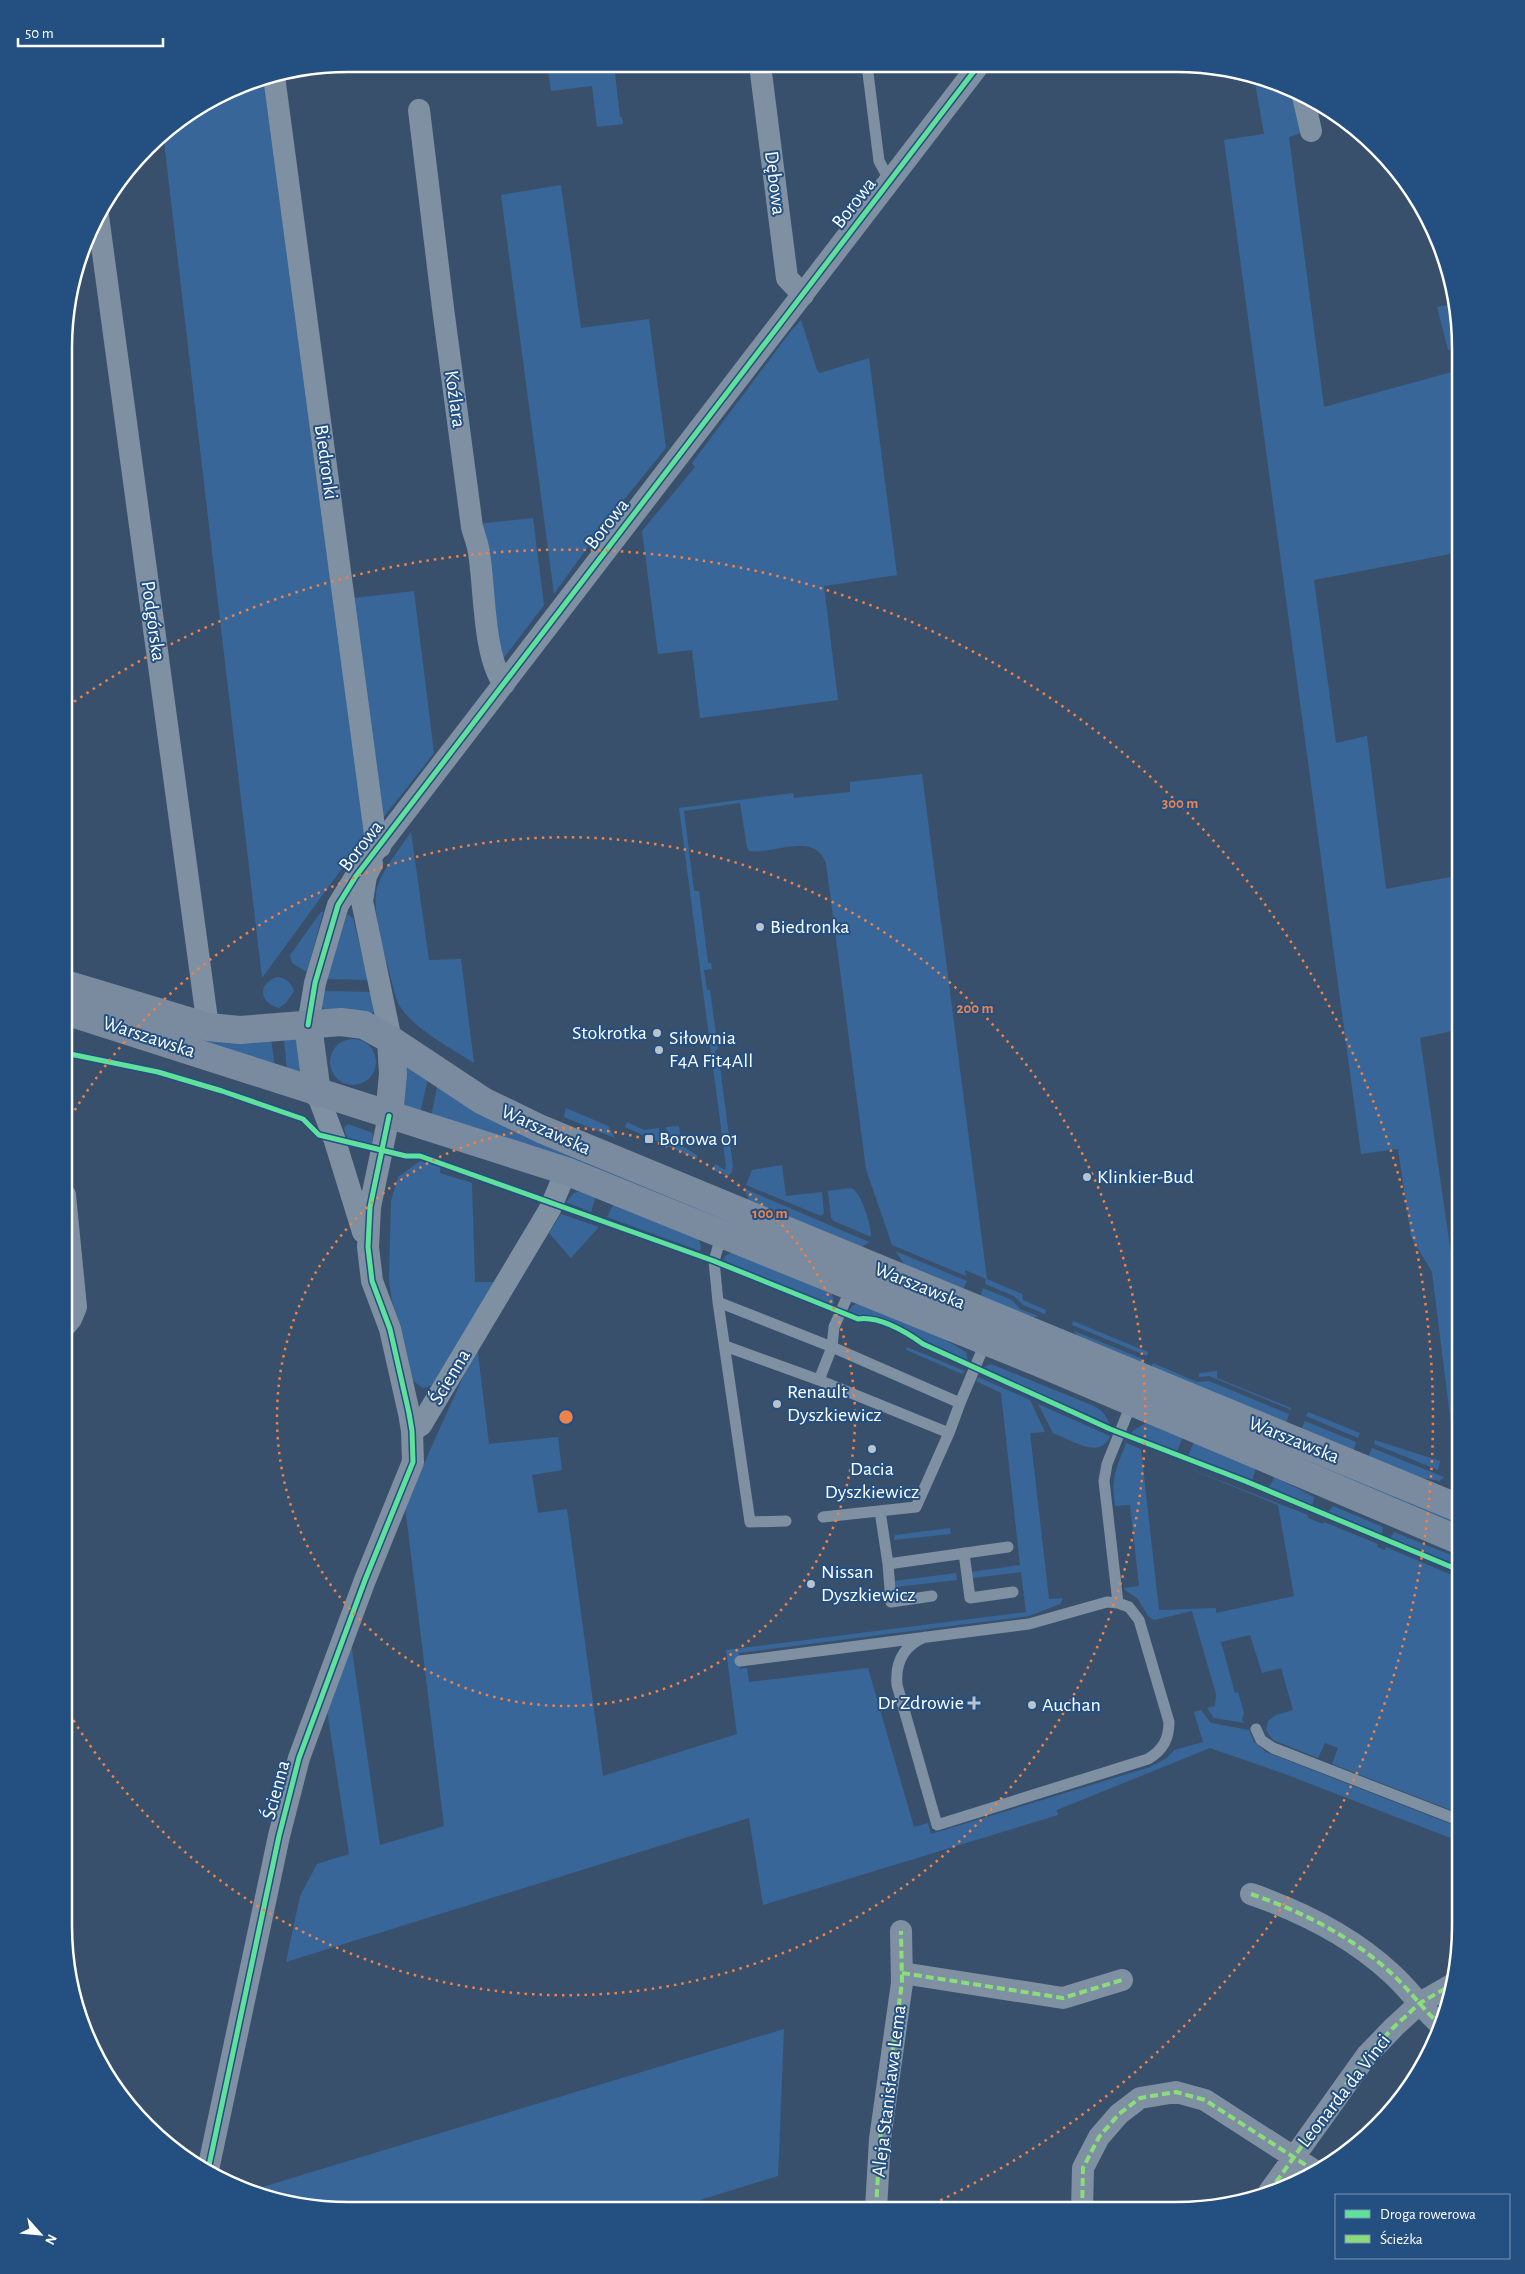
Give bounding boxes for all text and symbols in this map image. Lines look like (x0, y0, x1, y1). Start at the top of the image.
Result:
scale bar (18, 15, 162, 47)
text: 50 m (25, 26, 54, 41)
street label: Dębowa (761, 150, 789, 216)
street label: Borowa (828, 174, 880, 232)
street label: Koźlara (441, 369, 469, 429)
street label: Biedronki (311, 423, 341, 501)
street label: Borowa (581, 495, 633, 553)
street label: Podgórska (137, 580, 169, 662)
text: 300 m (1162, 796, 1198, 811)
street label: Borowa (335, 817, 387, 875)
place label: Biedronka (770, 917, 850, 937)
marker: Biedronka (754, 921, 766, 933)
text: 200 m (956, 1001, 994, 1016)
street label: Warszawska (100, 1013, 198, 1061)
place label: Stokrotka (572, 1023, 647, 1043)
marker: Stokrotka (651, 1027, 663, 1039)
place label: Siłownia F4A Fit4All (669, 1028, 753, 1071)
marker: Siłownia F4A Fit4All (653, 1044, 665, 1056)
street label: Warszawska (498, 1101, 594, 1159)
place label: Borowa 01 (659, 1129, 738, 1149)
marker: Borowa 01 (643, 1133, 655, 1145)
place label: Klinkier-Bud (1097, 1167, 1194, 1187)
marker: Klinkier-Bud (1081, 1171, 1093, 1183)
text: 100 m (752, 1206, 788, 1221)
street label: Warszawska (872, 1259, 968, 1313)
street label: Ścienna (425, 1345, 474, 1408)
place label: Renault Dyszkiewicz (787, 1382, 882, 1425)
marker: Renault Dyszkiewicz (771, 1398, 783, 1410)
centre of rings (557, 1408, 575, 1426)
street label: Warszawska (1246, 1413, 1342, 1467)
marker: Dacia Dyszkiewicz (866, 1443, 878, 1455)
place label: Dacia Dyszkiewicz (825, 1459, 919, 1502)
place label: Nissan Dyszkiewicz (821, 1562, 916, 1605)
marker: Nissan Dyszkiewicz (805, 1578, 817, 1590)
place label: Dr Zdrowie (877, 1693, 964, 1713)
place label: Auchan (1042, 1695, 1101, 1715)
marker: Dr Zdrowie (968, 1697, 980, 1709)
marker: Auchan (1026, 1699, 1038, 1711)
street label: Ścienna (258, 1758, 293, 1822)
street label: Aleja Stanisława Lema (869, 2004, 909, 2178)
street label: Leonarda da Vinci (1294, 2031, 1394, 2151)
legend (1335, 2194, 1510, 2259)
text: Droga rowerowa (1380, 2207, 1476, 2222)
north arrow (15, 2209, 65, 2259)
text: Ścieżka (1380, 2230, 1423, 2247)
text: N (42, 2232, 59, 2247)

